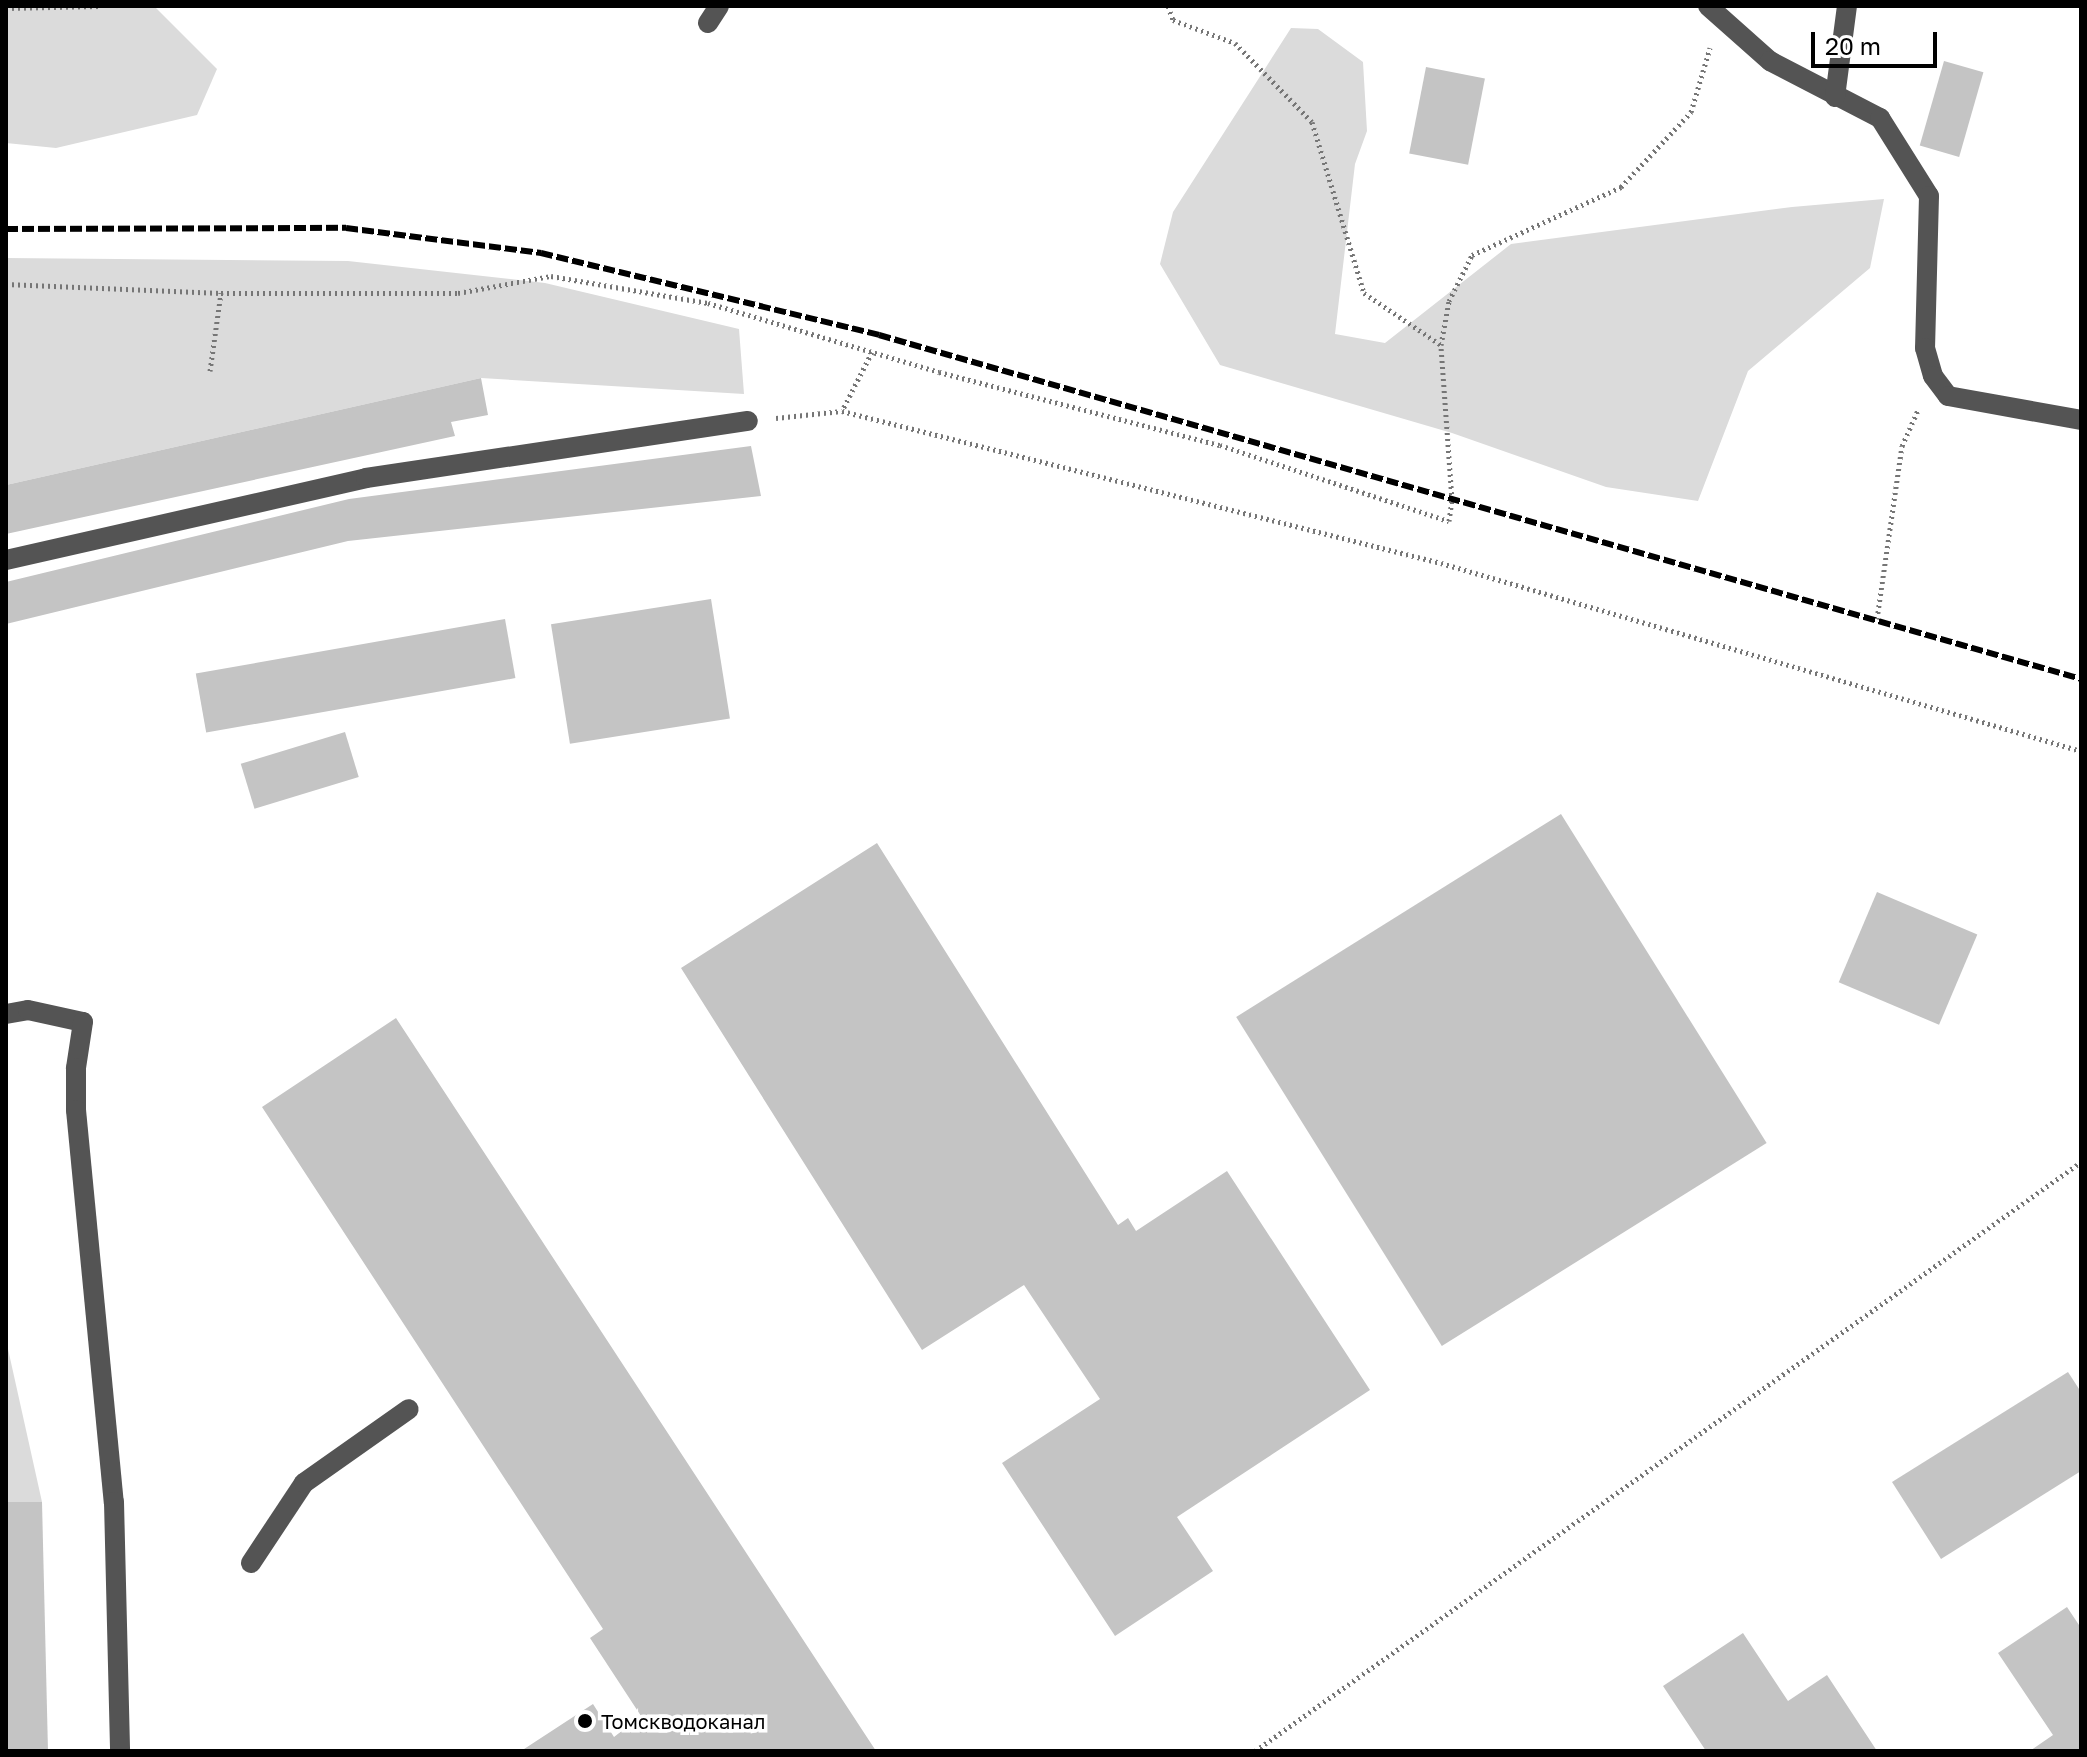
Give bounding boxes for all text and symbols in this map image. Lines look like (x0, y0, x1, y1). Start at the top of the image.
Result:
scale bar (1815, 16, 1941, 66)
text: 20 m (1825, 31, 1881, 60)
place label: Томскводоканал (601, 1709, 765, 1733)
marker: Томскводоканал (576, 1712, 594, 1730)

